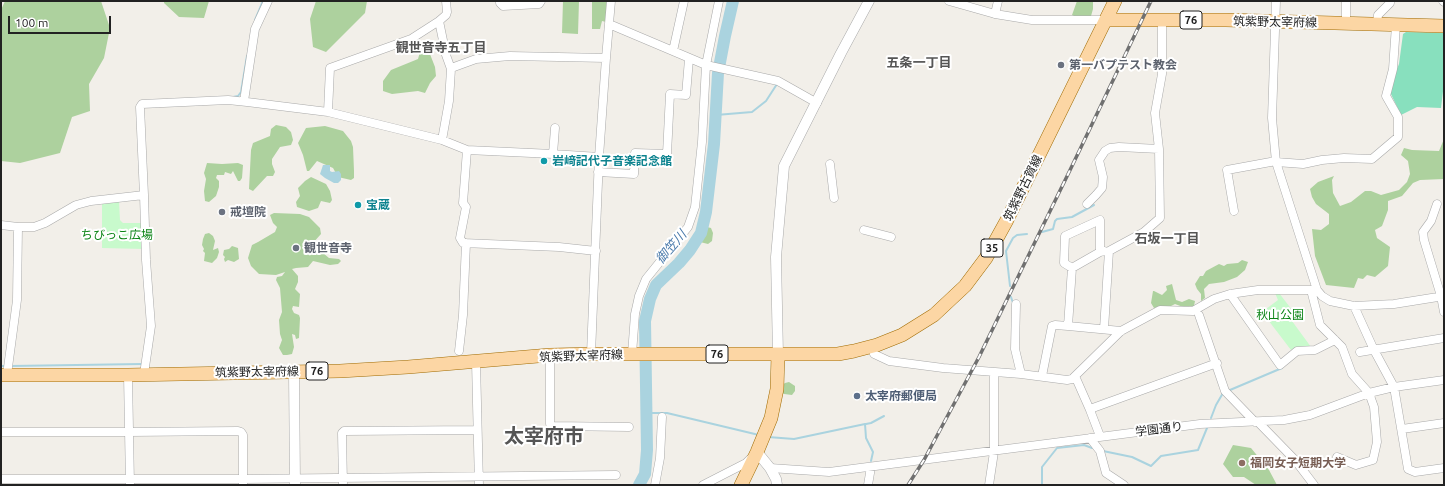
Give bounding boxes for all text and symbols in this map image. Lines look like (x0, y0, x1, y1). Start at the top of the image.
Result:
scale bar (10, 8, 113, 34)
road number: 76 (1180, 11, 1202, 29)
street label: 筑紫野太宰府線 (1233, 14, 1317, 30)
text: 100 m (15, 16, 48, 29)
district label: 観世音寺五丁目 (396, 40, 486, 56)
district label: 五条一丁目 (887, 55, 951, 71)
place label: 第一バプテスト教会 (1069, 58, 1177, 72)
marker: 第一バプテスト教会 (1056, 60, 1066, 70)
street label: 筑紫野古賀線 (1001, 152, 1045, 224)
place label: 岩﨑記代子音楽記念館 (552, 154, 672, 168)
marker: 岩﨑記代子音楽記念館 (539, 156, 549, 166)
place label: 宝蔵 (366, 198, 390, 212)
marker: 宝蔵 (353, 200, 363, 210)
place label: 戒壇院 (230, 205, 266, 219)
marker: 戒壇院 (217, 207, 227, 217)
water label: 御笠川 (652, 227, 690, 267)
park label: ちびっこ広場 (81, 228, 153, 242)
district label: 石坂一丁目 (1135, 231, 1199, 247)
road number: 35 (981, 239, 1003, 257)
place label: 観世音寺 (304, 241, 352, 255)
marker: 観世音寺 (291, 243, 301, 253)
park label: 秋山公園 (1256, 308, 1304, 322)
road number: 76 (706, 345, 728, 363)
street label: 筑紫野太宰府線 (539, 347, 623, 365)
road number: 76 (306, 362, 328, 380)
street label: 筑紫野太宰府線 (215, 364, 299, 380)
place label: 太宰府郵便局 (865, 389, 937, 403)
marker: 太宰府郵便局 (852, 391, 862, 401)
street label: 学園通り (1134, 419, 1184, 439)
district label: 太宰府市 (504, 424, 584, 448)
place label: 福岡女子短期大学 (1250, 456, 1346, 470)
marker: 福岡女子短期大学 (1237, 458, 1247, 468)

